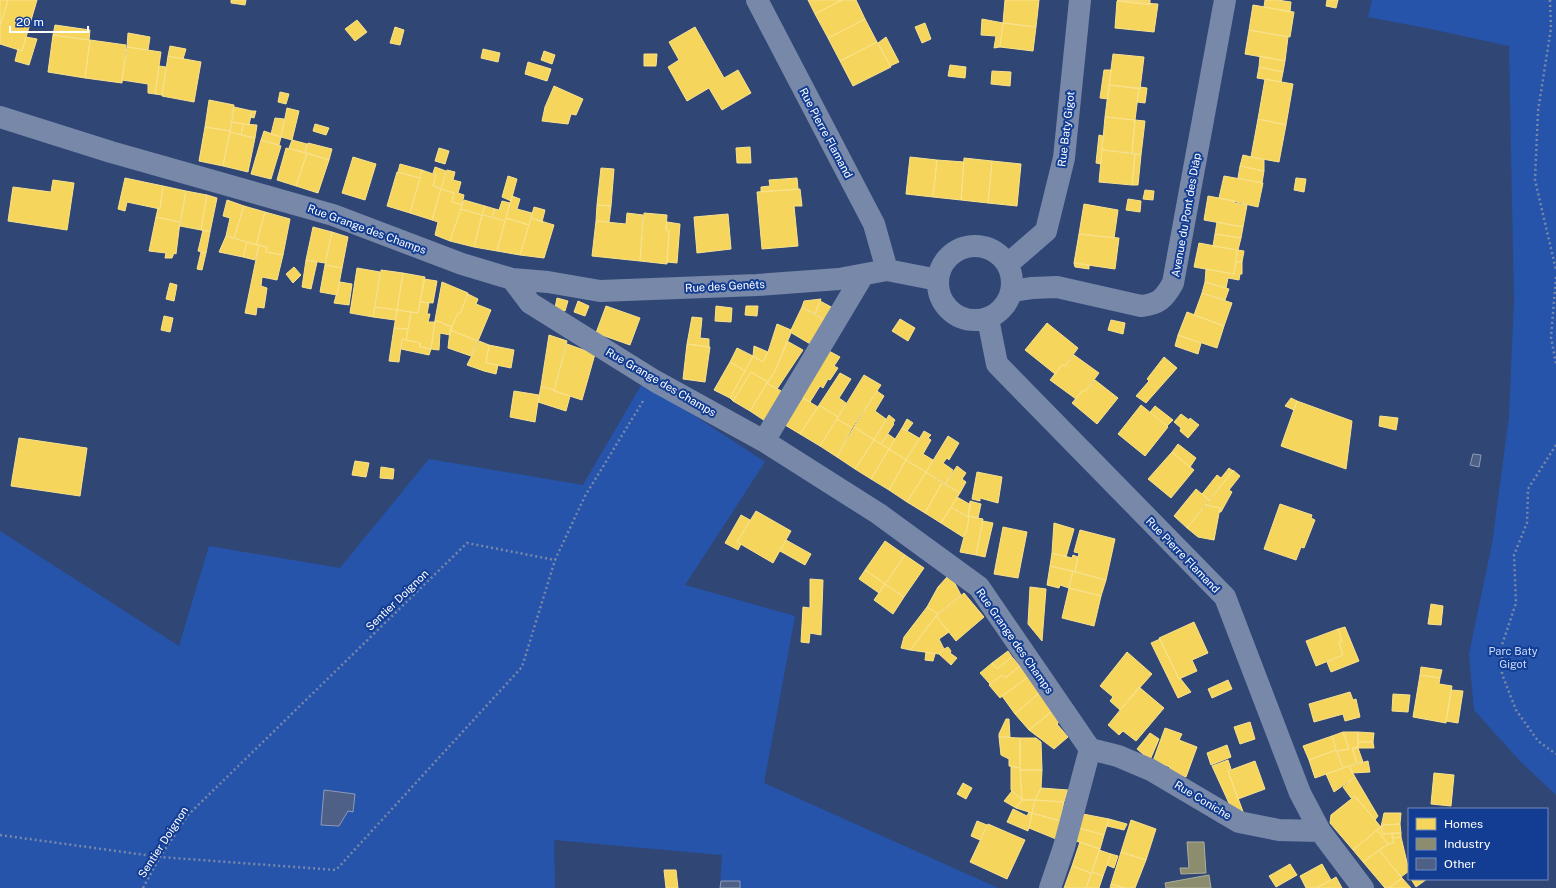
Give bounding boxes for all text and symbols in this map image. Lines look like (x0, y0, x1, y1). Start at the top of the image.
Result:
scale bar (10, 8, 88, 34)
text: 20 m (16, 15, 44, 29)
street label: Rue Pierre Flamand (797, 86, 855, 180)
street label: Rue Baty Gigot (1055, 90, 1077, 168)
street label: Avenue du Pont des Diâp (1169, 152, 1203, 278)
street label: Rue Grange des Champs (306, 202, 428, 256)
street label: Rue des Genêts (685, 278, 766, 294)
street label: Rue Grange des Champs (604, 346, 719, 419)
street label: Rue Pierre Flamand (1144, 515, 1222, 595)
street label: Sentier Doignon (363, 567, 431, 633)
street label: Rue Grange des Champs (974, 586, 1056, 696)
park label: Parc Baty Gigot (1488, 645, 1538, 670)
street label: Rue Coniche (1173, 778, 1233, 822)
street label: Sentier Doignon (136, 804, 190, 880)
legend (1408, 808, 1548, 880)
text: Homes (1444, 817, 1483, 831)
text: Industry (1444, 837, 1491, 851)
text: Other (1444, 857, 1476, 871)

